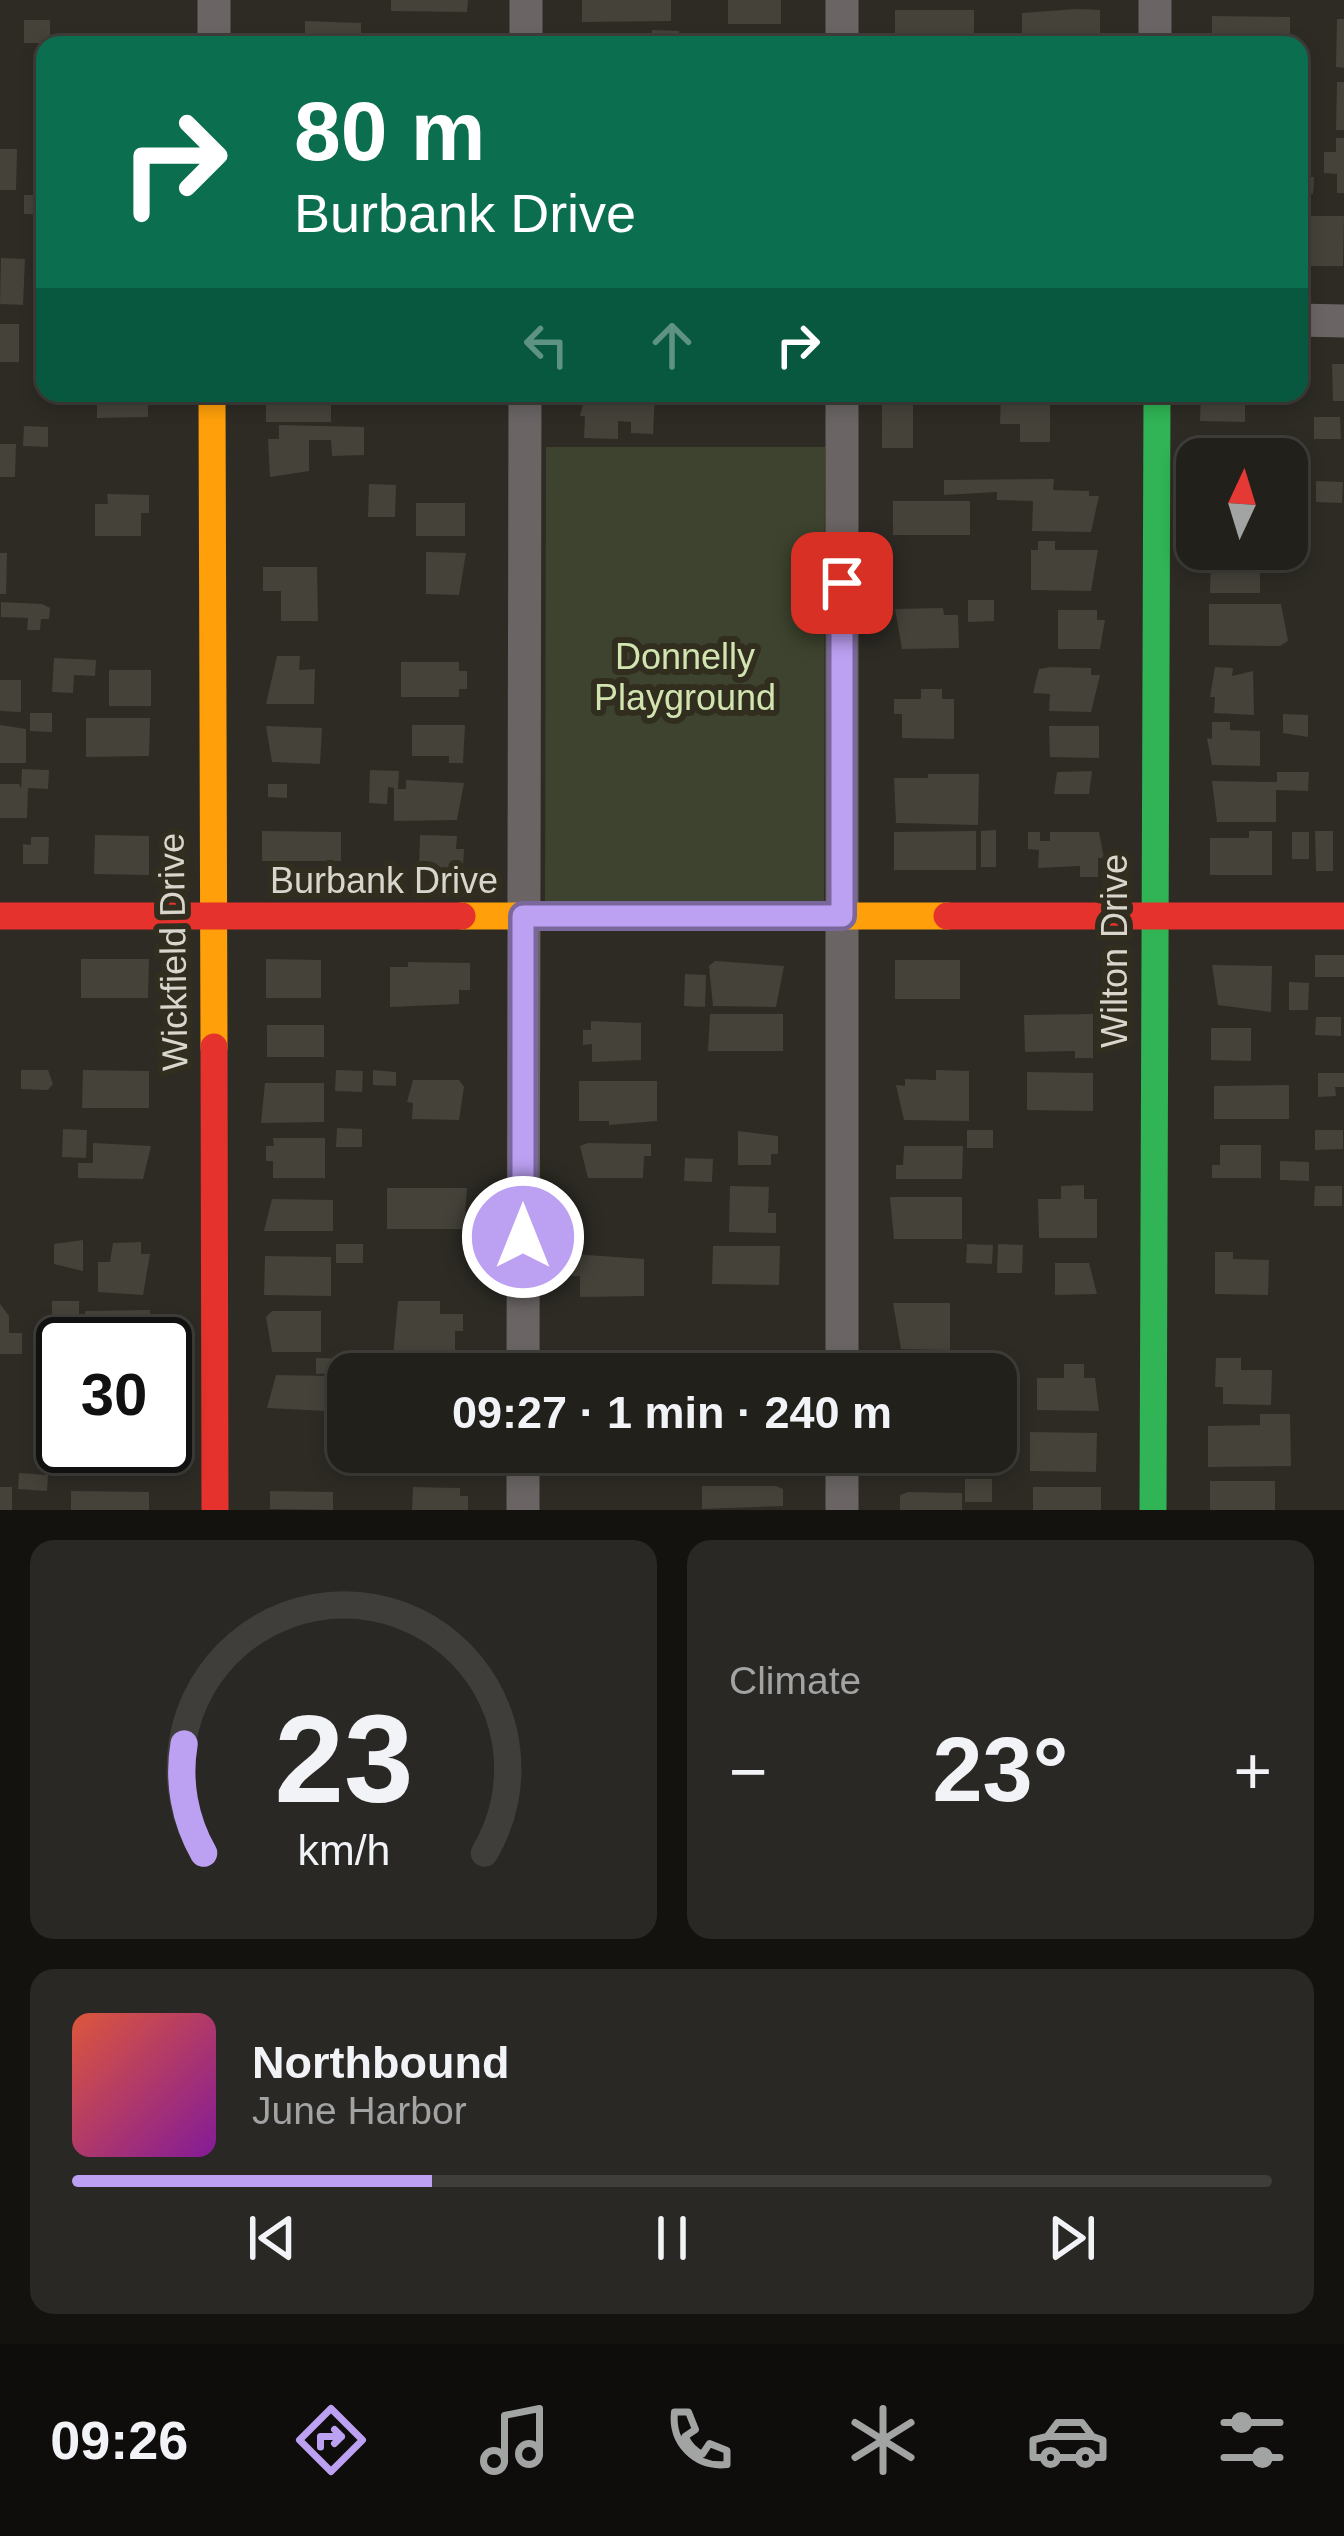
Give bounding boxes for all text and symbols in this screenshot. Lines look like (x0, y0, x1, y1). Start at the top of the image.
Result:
icon: right (96, 84, 252, 240)
text: 80 m (294, 84, 485, 178)
text: Burbank Drive (294, 183, 636, 243)
icon: left (513, 312, 579, 378)
icon: ahead (639, 312, 705, 378)
icon: right (765, 312, 831, 378)
north arrow (1176, 438, 1308, 570)
map controls (1176, 438, 1308, 570)
pin (791, 532, 893, 634)
icon: arrive (809, 550, 875, 616)
park label: Donnelly Playground (594, 636, 776, 718)
street label: Wickfield Drive (150, 833, 196, 1071)
street label: Wilton Drive (1094, 854, 1135, 1048)
street label: Burbank Drive (270, 860, 498, 901)
position arrow (460, 1174, 586, 1300)
speed limit sign: 30 (36, 1317, 192, 1473)
text: 09:27 · 1 min · 240 m (452, 1387, 892, 1438)
text: Climate (729, 1659, 861, 1702)
text: 23 (274, 1689, 413, 1828)
text: 23° (932, 1720, 1069, 1820)
text: − (729, 1734, 768, 1808)
text: + (1233, 1734, 1272, 1808)
text: km/h (297, 1825, 390, 1873)
text: Northbound (252, 2037, 509, 2088)
text: June Harbor (252, 2089, 467, 2132)
icon: previous (239, 2205, 305, 2271)
icon: pause (639, 2205, 705, 2271)
icon: next (1039, 2205, 1105, 2271)
icon: directions (289, 2398, 373, 2482)
icon: music (473, 2398, 557, 2482)
icon: phone (657, 2398, 741, 2482)
icon: climate (841, 2398, 925, 2482)
icon: car (1026, 2398, 1110, 2482)
icon: filters (1210, 2398, 1294, 2482)
text: 09:26 (50, 2410, 188, 2470)

